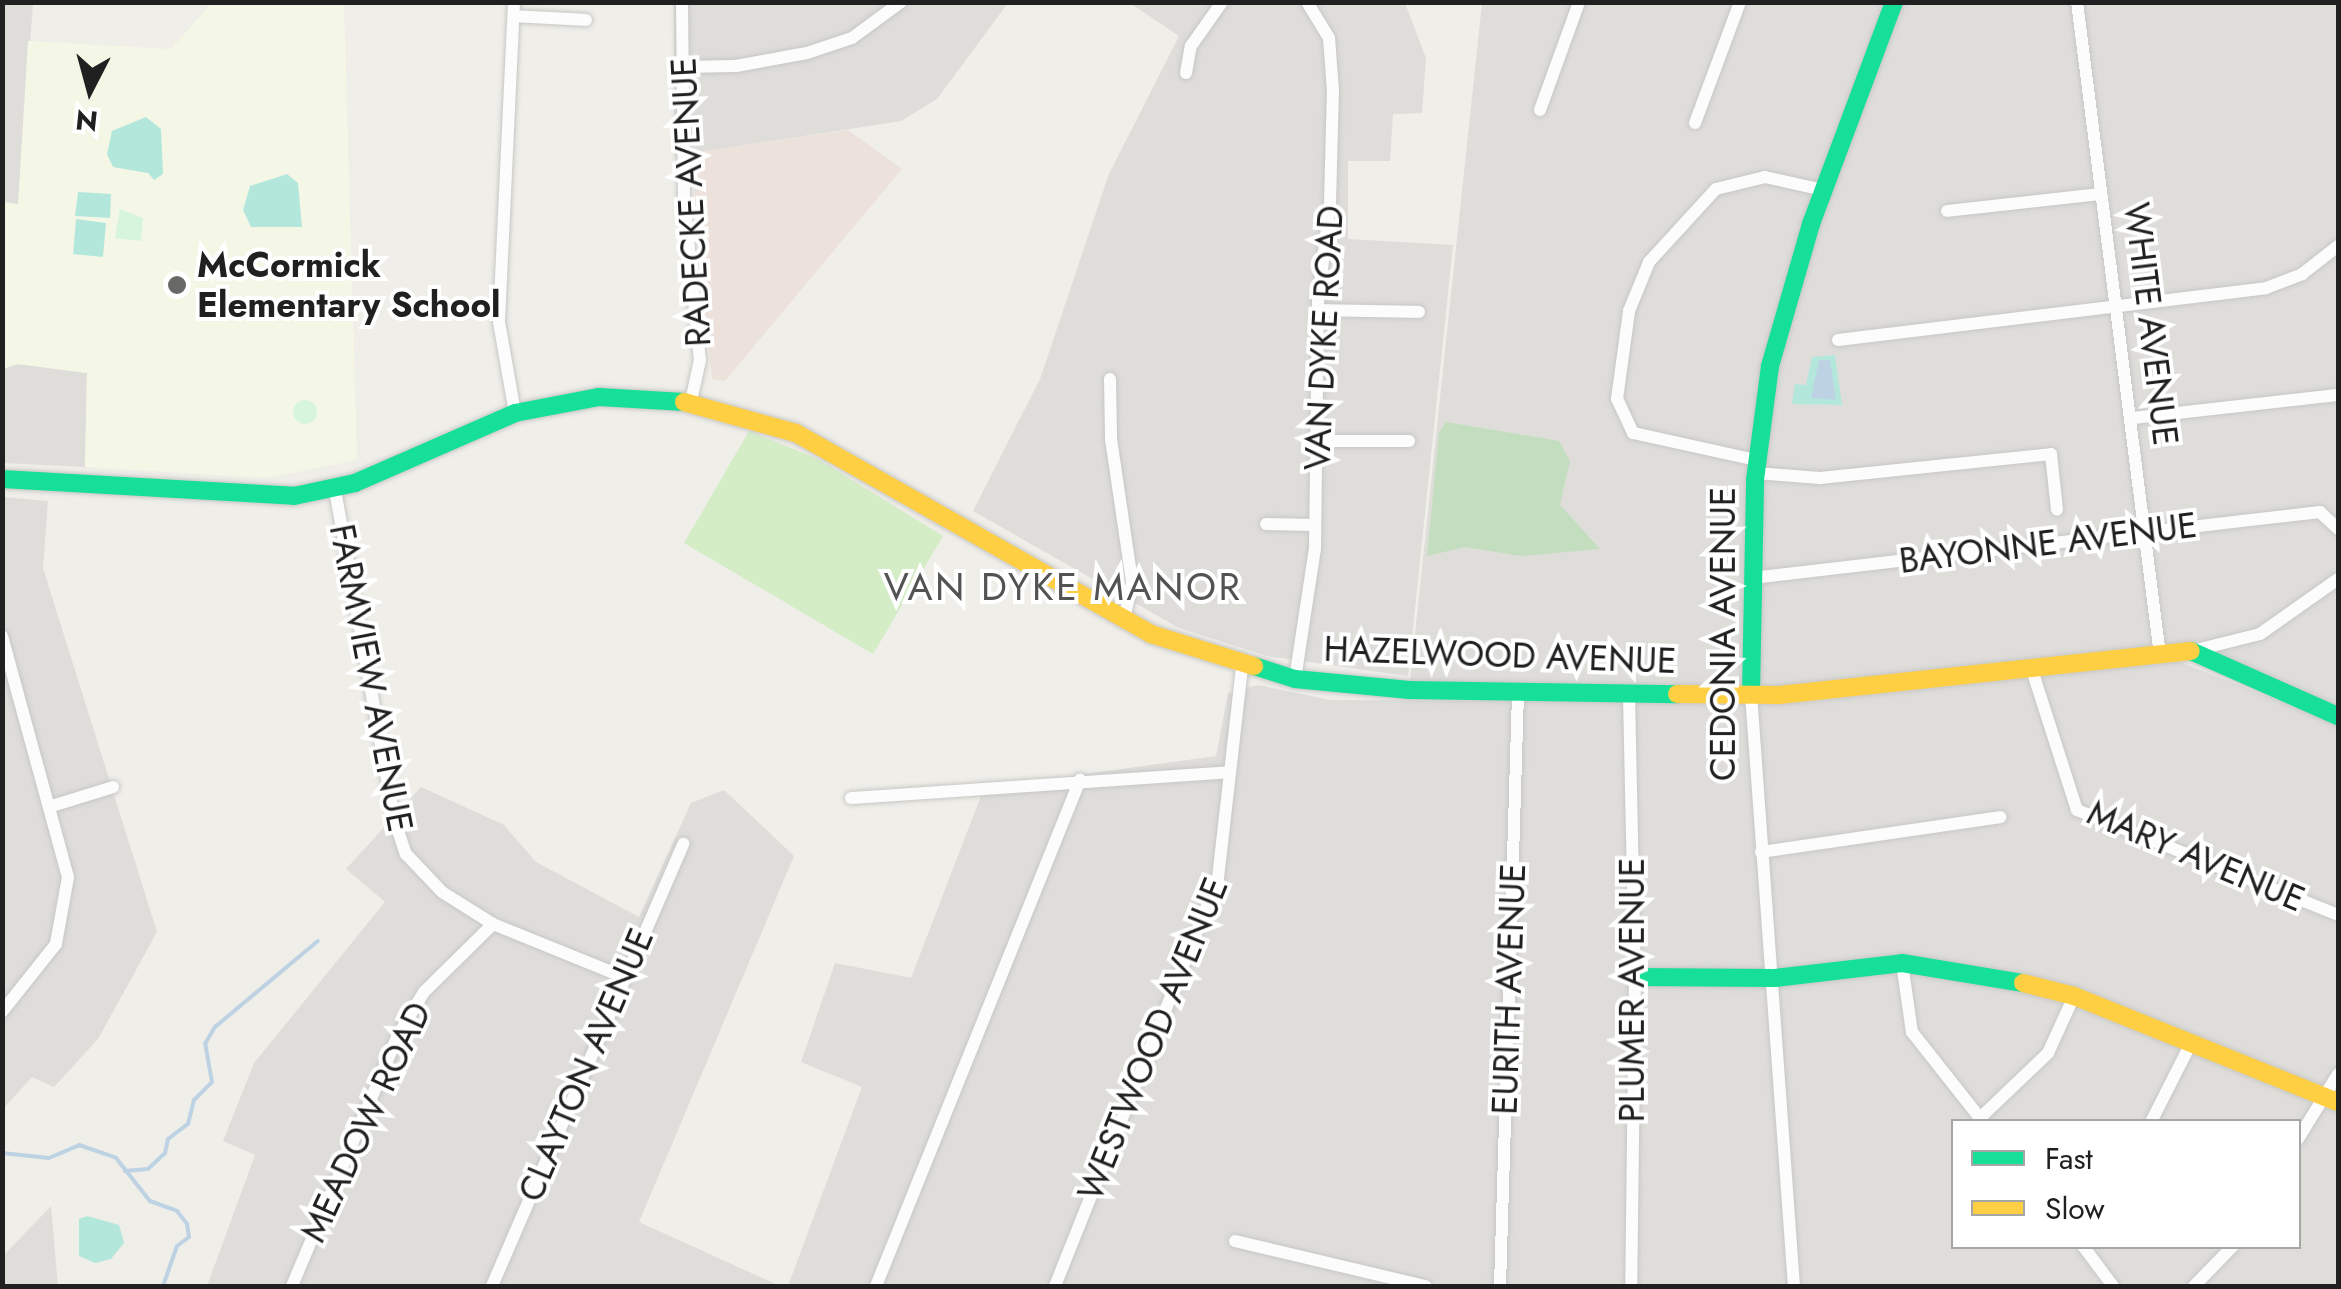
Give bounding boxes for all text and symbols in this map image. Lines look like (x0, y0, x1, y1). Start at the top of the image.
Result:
north arrow (40, 40, 140, 140)
street label: RADECKE AVENUE (662, 56, 720, 348)
text: N (74, 99, 100, 142)
street label: WHITE AVENUE (2115, 200, 2187, 448)
street label: VAN DYKE ROAD (1296, 204, 1352, 472)
place label: McCormick Elementary School (197, 244, 500, 326)
marker: McCormick Elementary School (166, 274, 188, 296)
street label: CEDONIA AVENUE (1702, 487, 1744, 781)
street label: BAYONNE AVENUE (1897, 504, 2199, 582)
street label: FARMVIEW AVENUE (321, 521, 421, 835)
district label: VAN DYKE MANOR (884, 564, 1242, 610)
street label: HAZELWOOD AVENUE (1323, 628, 1677, 682)
street label: MARY AVENUE (2081, 791, 2311, 921)
street label: PLUMER AVENUE (1611, 858, 1653, 1122)
street label: EURITH AVENUE (1484, 863, 1534, 1115)
street label: WESTWOOD AVENUE (1069, 871, 1237, 1207)
street label: CLAYTON AVENUE (510, 922, 662, 1208)
street label: MEADOW ROAD (292, 996, 440, 1248)
legend (1951, 1119, 2301, 1249)
text: Fast (2045, 1137, 2093, 1180)
text: Slow (2045, 1187, 2105, 1230)

